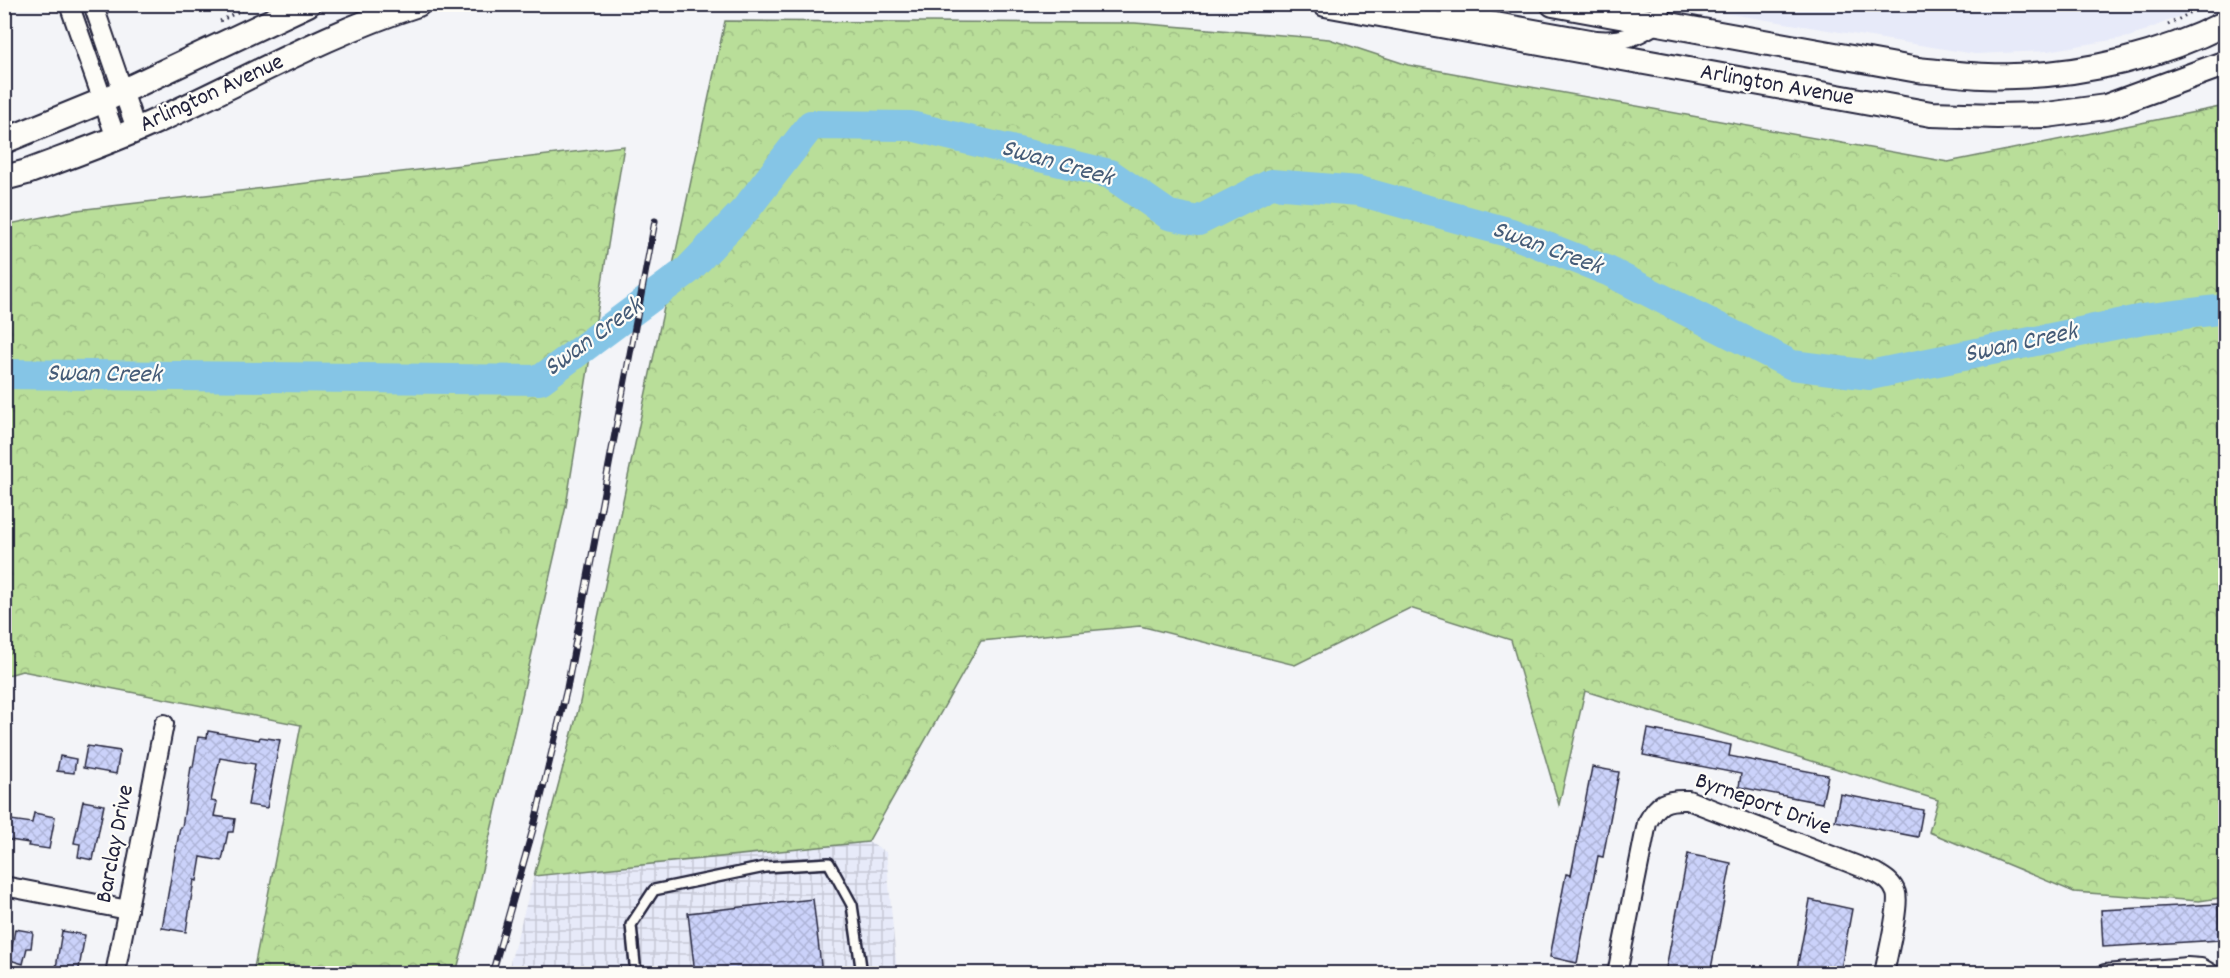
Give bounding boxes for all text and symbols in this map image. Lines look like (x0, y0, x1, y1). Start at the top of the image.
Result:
street label: Arlington Avenue (134, 46, 290, 142)
street label: Arlington Avenue (1697, 56, 1857, 116)
water label: Swan Creek (997, 130, 1119, 198)
water label: Swan Creek (1487, 212, 1609, 287)
water label: Swan Creek (537, 288, 653, 387)
water label: Swan Creek (1961, 314, 2083, 374)
water label: Swan Creek (46, 356, 164, 395)
street label: Byrneport Drive (1690, 765, 1836, 845)
street label: Barclay Drive (88, 782, 144, 906)

